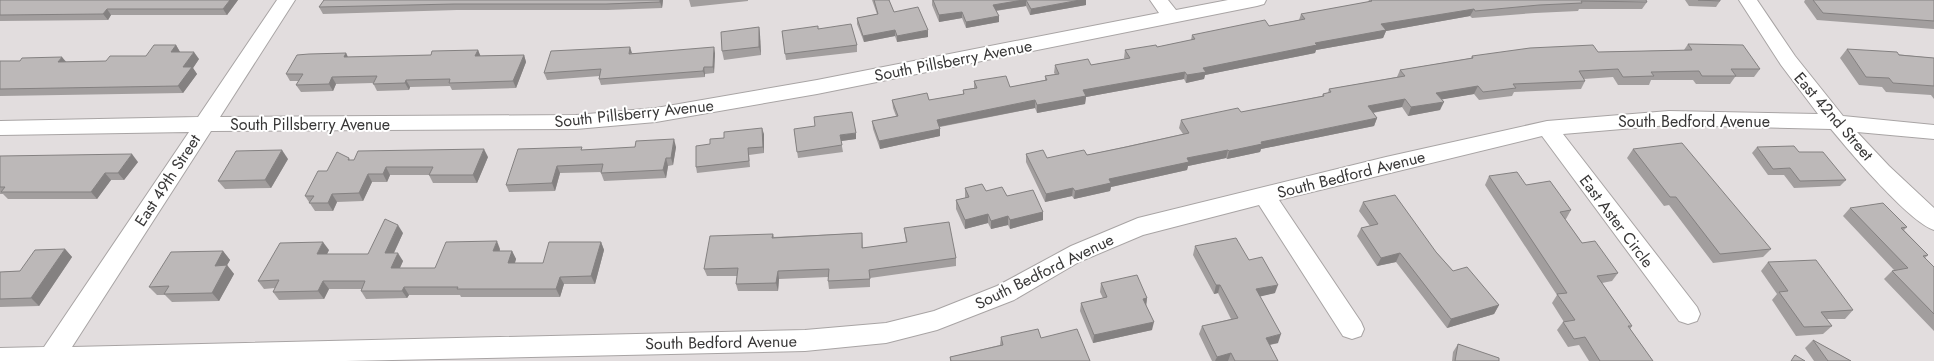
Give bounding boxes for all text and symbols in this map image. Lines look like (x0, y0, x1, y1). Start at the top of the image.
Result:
street label: South Pillsberry Avenue (872, 34, 1034, 87)
street label: East 42nd Street (1789, 67, 1879, 166)
street label: South Pillsberry Avenue (553, 94, 715, 133)
street label: South Bedford Avenue (1618, 110, 1770, 133)
street label: South Pillsberry Avenue (230, 113, 390, 136)
street label: East 49th Street (129, 130, 206, 231)
street label: South Bedford Avenue (1275, 145, 1428, 204)
street label: East Aster Circle (1574, 170, 1659, 273)
street label: South Bedford Avenue (971, 228, 1117, 315)
street label: South Bedford Avenue (645, 330, 797, 355)

